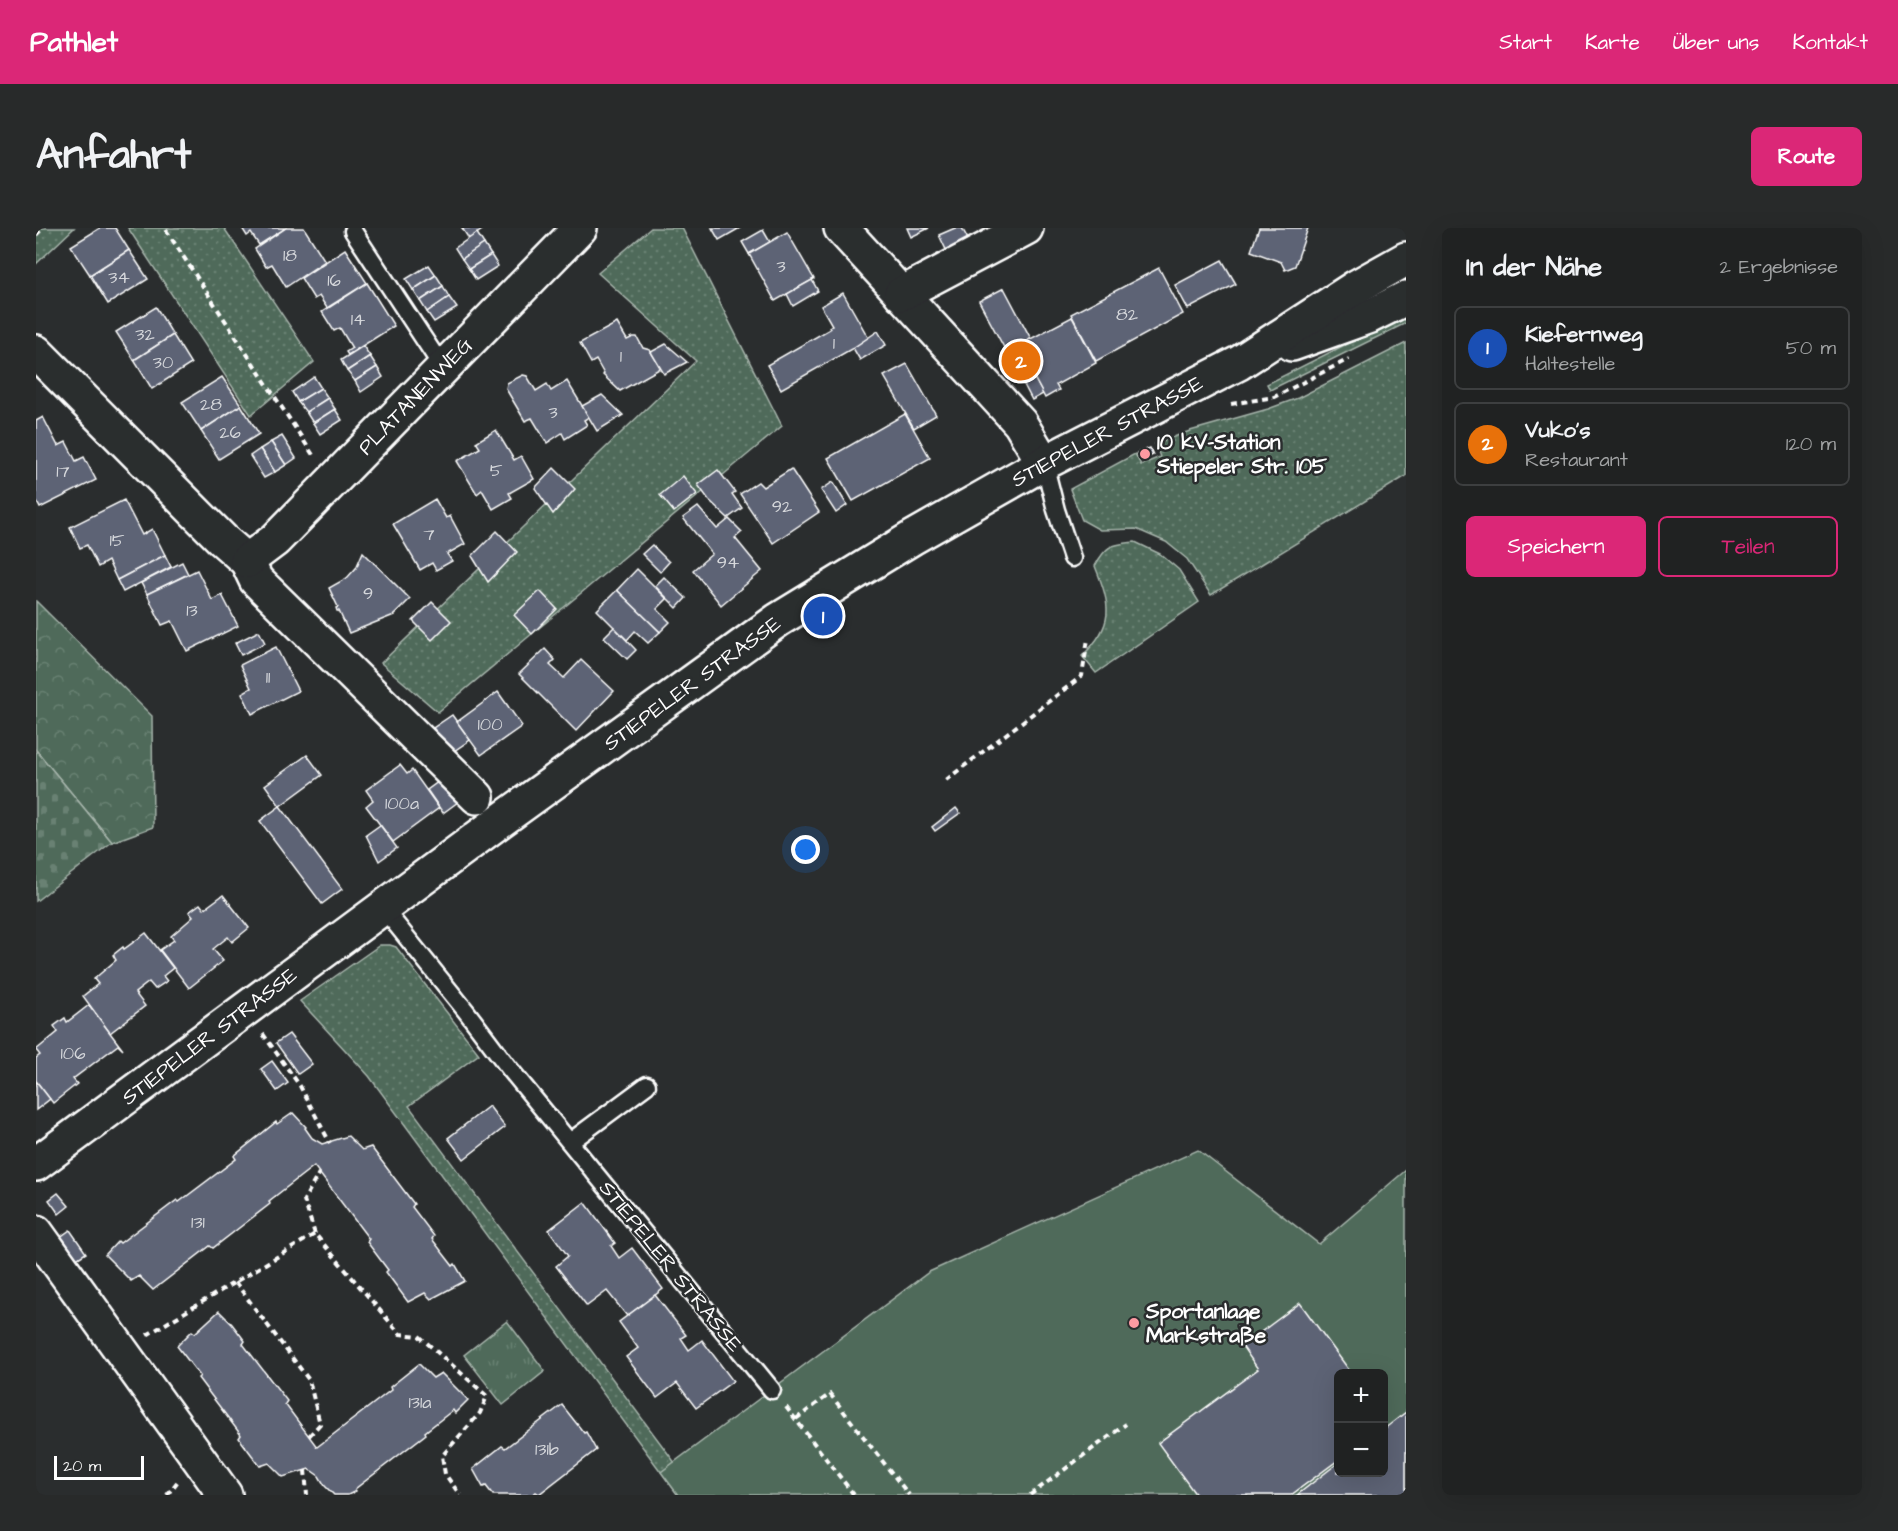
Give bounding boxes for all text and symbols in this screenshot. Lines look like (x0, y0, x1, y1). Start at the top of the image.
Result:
text: Pathlet (30, 23, 118, 62)
text: Start (1499, 28, 1552, 57)
text: Karte (1585, 28, 1640, 57)
text: Über uns (1673, 28, 1759, 57)
text: Kontakt (1792, 28, 1868, 57)
text: Anfahrt (36, 127, 191, 185)
button: Route (1751, 127, 1862, 186)
house number: 18 (283, 243, 297, 268)
text: In der Nähe (1466, 249, 1602, 285)
text: 2 Ergebnisse (1719, 253, 1838, 281)
house number: 3 (776, 254, 786, 279)
house number: 34 (108, 265, 130, 290)
house number: 16 (327, 268, 341, 293)
house number: 82 (1116, 302, 1139, 327)
house number: 14 (351, 307, 365, 332)
text: Kiefernweg (1525, 319, 1643, 350)
house number: 32 (135, 322, 155, 347)
street label: PLATANENWEG (352, 331, 479, 462)
house number: 1 (833, 331, 835, 356)
text: 1 (1486, 334, 1489, 362)
text: 50 m (1786, 334, 1836, 362)
pin: 2 (1002, 338, 1040, 384)
house number: 1 (620, 344, 622, 369)
house number: 30 (153, 350, 173, 375)
text: Haltestelle (1525, 350, 1615, 378)
street label: STIEPELER STRASSE (1006, 368, 1208, 494)
house number: 28 (200, 392, 222, 417)
house number: 3 (548, 400, 558, 425)
text: Vuko's (1525, 415, 1590, 446)
house number: 26 (219, 420, 241, 445)
place label: 10 kV-Station Stiepeler Str. 105 (1156, 428, 1328, 482)
text: 2 (1482, 430, 1493, 458)
text: 120 m (1786, 430, 1836, 458)
text: Restaurant (1525, 446, 1628, 474)
marker: 10 kV-Station Stiepeler Str. 105 (1138, 447, 1152, 461)
house number: 5 (490, 458, 503, 483)
house number: 17 (56, 459, 70, 484)
house number: 92 (772, 494, 793, 519)
button: Speichern (1466, 516, 1646, 577)
button: Teilen (1658, 516, 1838, 577)
house number: 7 (423, 522, 435, 547)
house number: 15 (109, 528, 125, 553)
house number: 94 (717, 550, 739, 575)
house number: 9 (363, 581, 373, 606)
pin: 1 (804, 594, 842, 638)
house number: 13 (186, 598, 198, 623)
street label: STIEPELER STRASSE (598, 609, 787, 758)
house number: 11 (266, 665, 270, 690)
house number: 100 (477, 712, 503, 737)
house number: 100a (385, 791, 419, 816)
your location (791, 835, 820, 864)
street label: STIEPELER STRASSE (116, 960, 303, 1112)
house number: 106 (61, 1041, 85, 1066)
street label: STIEPELER STRASSE (592, 1175, 749, 1359)
house number: 131 (191, 1210, 205, 1235)
place label: Sportanlage Markstraße (1145, 1297, 1267, 1350)
marker: Sportanlage Markstraße (1127, 1316, 1141, 1330)
map controls (1334, 1369, 1388, 1477)
button: + (1334, 1369, 1388, 1423)
house number: 131a (409, 1390, 431, 1415)
button: − (1334, 1423, 1388, 1477)
house number: 131b (535, 1437, 559, 1462)
scale bar (54, 1453, 144, 1480)
text: 20 m (63, 1455, 101, 1477)

